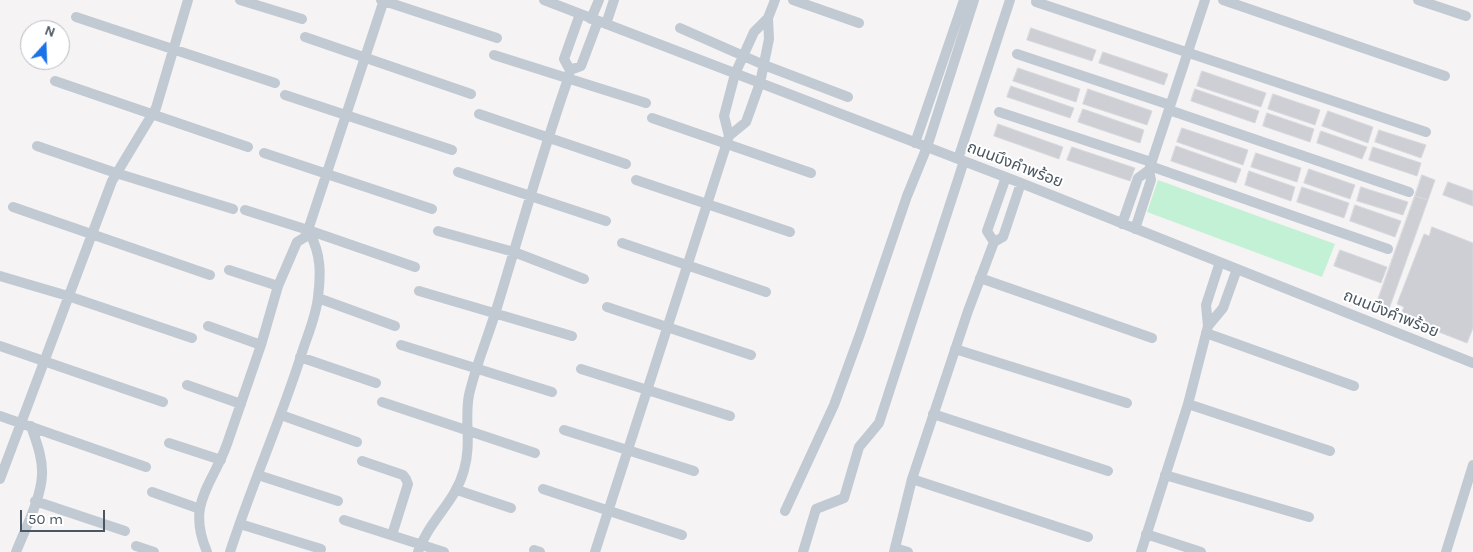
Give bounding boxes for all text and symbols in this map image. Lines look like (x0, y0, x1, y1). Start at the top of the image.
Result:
north arrow (20, 20, 70, 70)
text: N (42, 22, 58, 41)
street label: ถนนบึงคำพร้อย (964, 138, 1066, 192)
street label: ถนนบึงคำพร้อย (1340, 286, 1442, 342)
scale bar (22, 500, 108, 532)
text: 50 m (28, 510, 63, 528)

